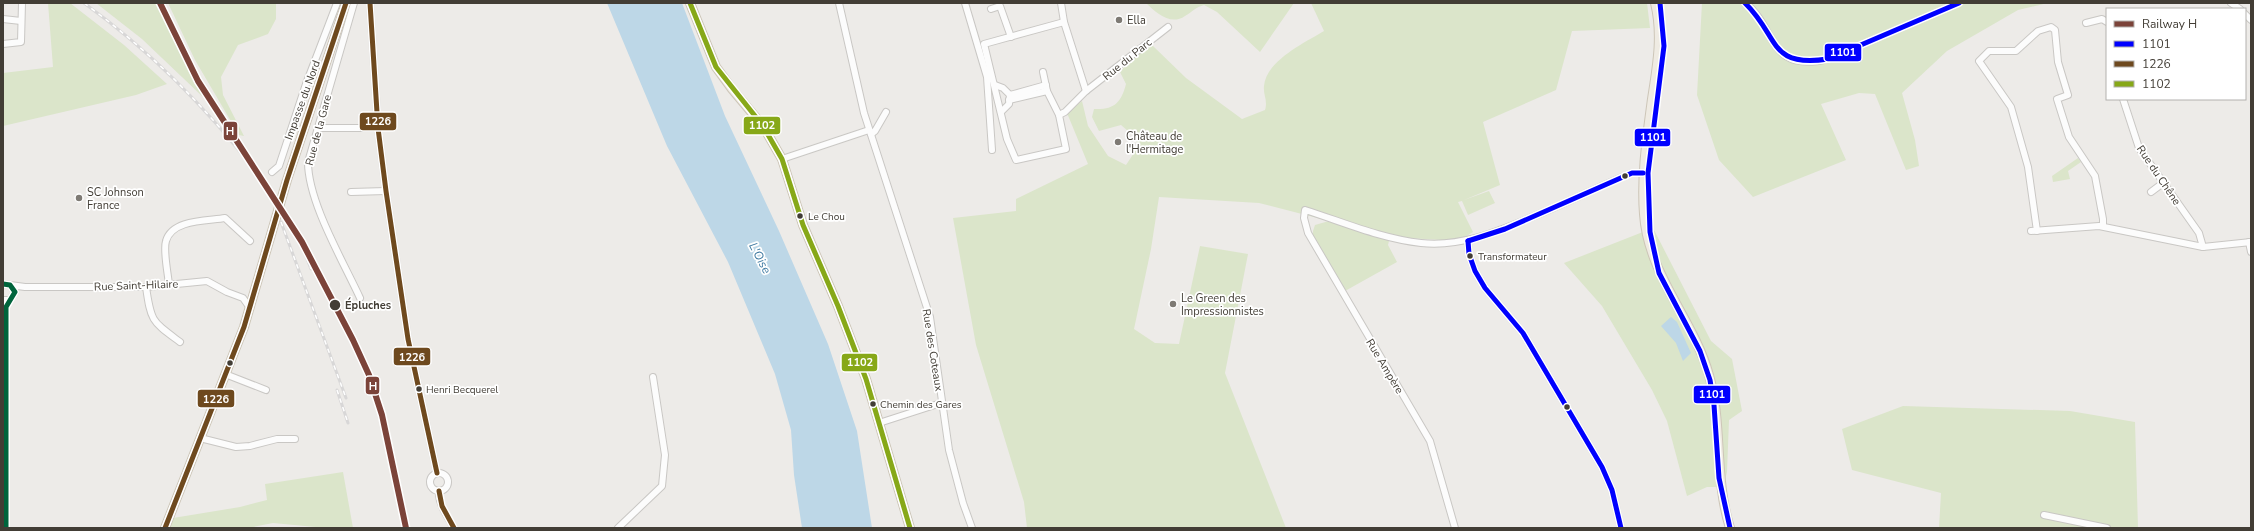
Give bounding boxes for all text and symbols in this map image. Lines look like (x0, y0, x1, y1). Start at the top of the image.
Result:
legend (2106, 8, 2246, 100)
place label: Ella (1127, 13, 1146, 28)
marker: Ella (1114, 15, 1124, 25)
text: Railway H (2142, 16, 2197, 32)
street label: Rue du Parc (1100, 35, 1155, 84)
text: 1101 (2142, 36, 2171, 52)
line badge: 1101 (1824, 43, 1862, 62)
text: 1101 (1830, 45, 1856, 60)
text: 1226 (2142, 56, 2171, 72)
street label: Impasse du Nord (281, 58, 324, 142)
text: 1102 (2142, 76, 2171, 92)
street label: Rue de la Gare (302, 93, 335, 167)
line badge: 1226 (359, 112, 397, 131)
text: 1226 (365, 114, 392, 129)
line badge: 1102 (743, 116, 781, 135)
text: 1102 (749, 118, 776, 133)
line badge: H (223, 121, 238, 141)
text: H (226, 124, 234, 139)
line badge: 1101 (1634, 128, 1671, 147)
place label: Château de l'Hermitage (1126, 129, 1184, 157)
text: 1101 (1640, 130, 1666, 145)
marker: Château de l'Hermitage (1113, 137, 1123, 147)
street label: Rue du Chêne (2133, 142, 2184, 208)
unlabelled marker (1620, 171, 1630, 181)
place label: SC Johnson France (87, 185, 144, 213)
marker: SC Johnson France (74, 193, 84, 203)
place label: Le Chou (808, 210, 845, 224)
marker: Le Chou (795, 211, 805, 221)
water label: L'Oise (745, 240, 775, 277)
place label: Transformateur (1478, 250, 1547, 264)
marker: Transformateur (1465, 251, 1475, 261)
street label: Rue Saint-Hilaire (94, 277, 179, 294)
place label: Le Green des Impressionnistes (1181, 291, 1264, 319)
place label: Épluches (345, 297, 391, 313)
marker: Épluches (328, 298, 342, 312)
marker: Le Green des Impressionnistes (1168, 299, 1178, 309)
street label: Rue des Coteaux (919, 308, 946, 393)
street label: Rue Ampère (1362, 336, 1407, 397)
line badge: 1226 (393, 347, 431, 366)
text: 1226 (399, 350, 426, 365)
line badge: 1102 (841, 353, 878, 372)
text: 1102 (847, 355, 874, 370)
unlabelled marker (225, 358, 235, 368)
line badge: H (365, 376, 380, 395)
text: H (369, 379, 377, 394)
place label: Henri Becquerel (426, 383, 498, 397)
marker: Henri Becquerel (414, 384, 424, 394)
line badge: 1101 (1693, 385, 1731, 404)
text: 1101 (1699, 387, 1725, 402)
line badge: 1226 (197, 389, 235, 408)
text: 1226 (203, 392, 230, 407)
place label: Chemin des Gares (880, 398, 962, 412)
marker: Chemin des Gares (868, 399, 878, 409)
unlabelled marker (1562, 402, 1572, 412)

